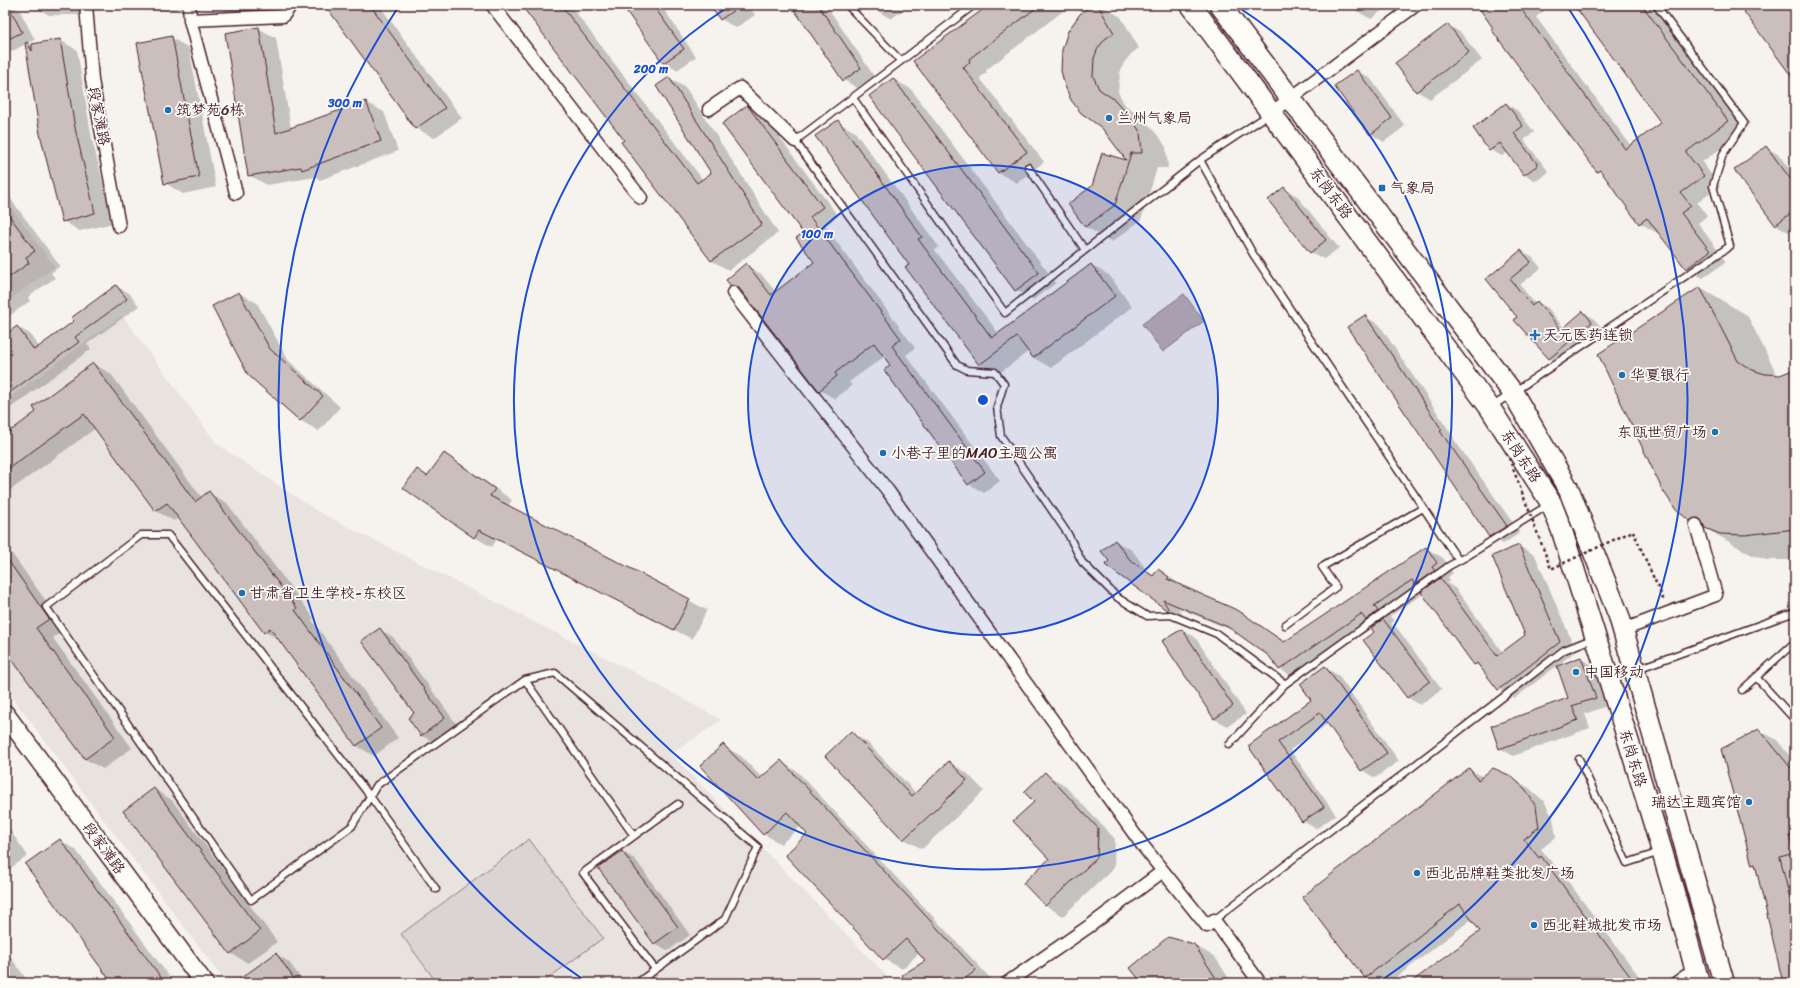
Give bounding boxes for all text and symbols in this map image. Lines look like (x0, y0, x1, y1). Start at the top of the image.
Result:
text: 200 m (633, 58, 669, 80)
street label: 段家滩路 (81, 84, 117, 148)
text: 300 m (327, 92, 363, 114)
place label: 筑梦苑6栋 (176, 97, 245, 123)
marker: 筑梦苑6栋 (163, 105, 173, 115)
place label: 兰州气象局 (1117, 105, 1192, 131)
marker: 兰州气象局 (1104, 113, 1114, 123)
street label: 东岗东路 (1303, 161, 1359, 225)
place label: 气象局 (1390, 175, 1435, 201)
marker: 气象局 (1377, 183, 1387, 193)
text: 100 m (801, 223, 834, 245)
place label: 天元医药连锁 (1543, 322, 1633, 348)
marker: 天元医药连锁 (1530, 330, 1540, 340)
place label: 华夏银行 (1630, 362, 1690, 388)
marker: 华夏银行 (1617, 370, 1627, 380)
centre of rings (976, 393, 990, 407)
place label: 东瓯世贸广场 (1617, 419, 1707, 445)
street label: 东岗东路 (1494, 424, 1548, 488)
marker: 东瓯世贸广场 (1710, 427, 1720, 437)
place label: 小巷子里的MAO主题公寓 (891, 440, 1058, 466)
marker: 小巷子里的MAO主题公寓 (878, 448, 888, 458)
place label: 甘肃省卫生学校-东校区 (250, 580, 407, 606)
marker: 甘肃省卫生学校-东校区 (237, 588, 247, 598)
place label: 中国移动 (1584, 659, 1644, 685)
marker: 中国移动 (1571, 667, 1581, 677)
street label: 东岗东路 (1612, 726, 1654, 790)
place label: 瑞达主题宾馆 (1651, 789, 1741, 815)
marker: 瑞达主题宾馆 (1744, 797, 1754, 807)
street label: 段家滩路 (76, 816, 132, 880)
place label: 西北品牌鞋类批发广场 (1425, 860, 1575, 886)
marker: 西北品牌鞋类批发广场 (1412, 868, 1422, 878)
place label: 西北鞋城批发市场 (1542, 912, 1662, 938)
marker: 西北鞋城批发市场 (1529, 920, 1539, 930)

